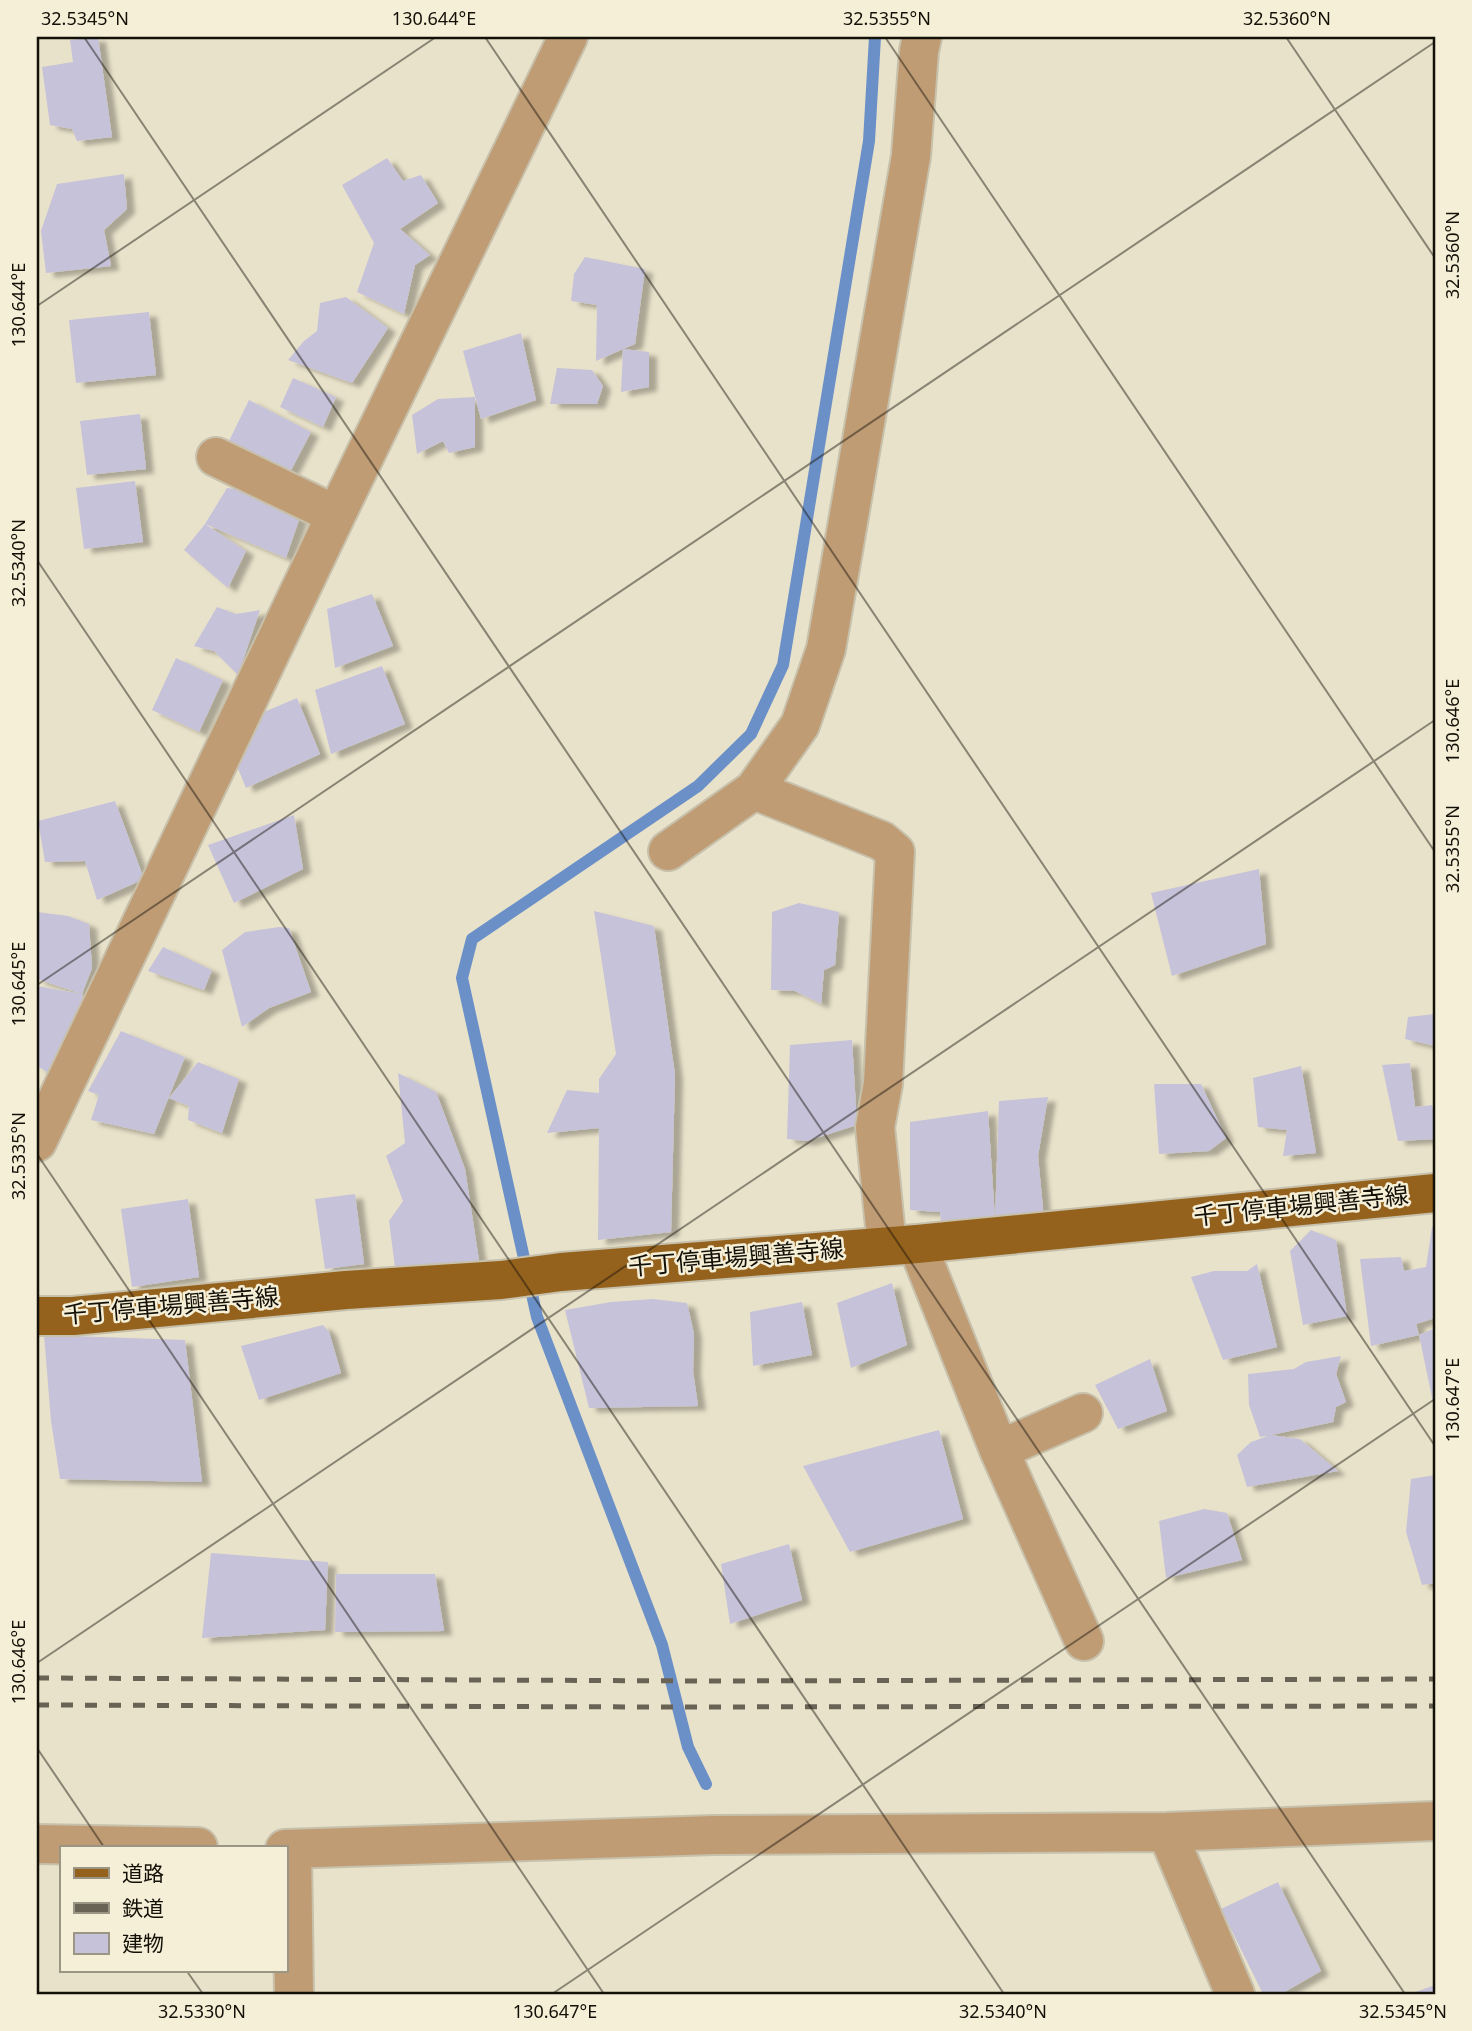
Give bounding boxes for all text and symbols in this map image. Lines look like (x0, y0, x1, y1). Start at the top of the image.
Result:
text: 32.5345°N (41, 6, 129, 30)
text: 130.644°E (392, 6, 476, 30)
text: 32.5355°N (843, 6, 931, 30)
text: 32.5360°N (1243, 6, 1331, 30)
text: 32.5360°N (1440, 211, 1464, 299)
text: 130.644°E (6, 263, 30, 347)
text: 32.5340°N (6, 519, 30, 607)
text: 130.646°E (1440, 679, 1464, 763)
text: 32.5355°N (1440, 805, 1464, 893)
text: 130.645°E (6, 942, 30, 1026)
text: 32.5335°N (6, 1112, 30, 1200)
street label: 千丁停車場興善寺線 (1192, 1177, 1410, 1232)
street label: 千丁停車場興善寺線 (627, 1231, 845, 1282)
street label: 千丁停車場興善寺線 (62, 1279, 280, 1330)
text: 130.647°E (1440, 1358, 1464, 1442)
text: 130.646°E (6, 1620, 30, 1704)
legend (60, 1846, 287, 1972)
text: 道路 (122, 1859, 164, 1887)
text: 鉄道 (122, 1894, 164, 1922)
text: 建物 (122, 1929, 164, 1957)
text: 32.5330°N (158, 1999, 246, 2023)
text: 130.647°E (513, 1999, 597, 2023)
text: 32.5340°N (959, 1999, 1047, 2023)
text: 32.5345°N (1359, 1999, 1447, 2023)

